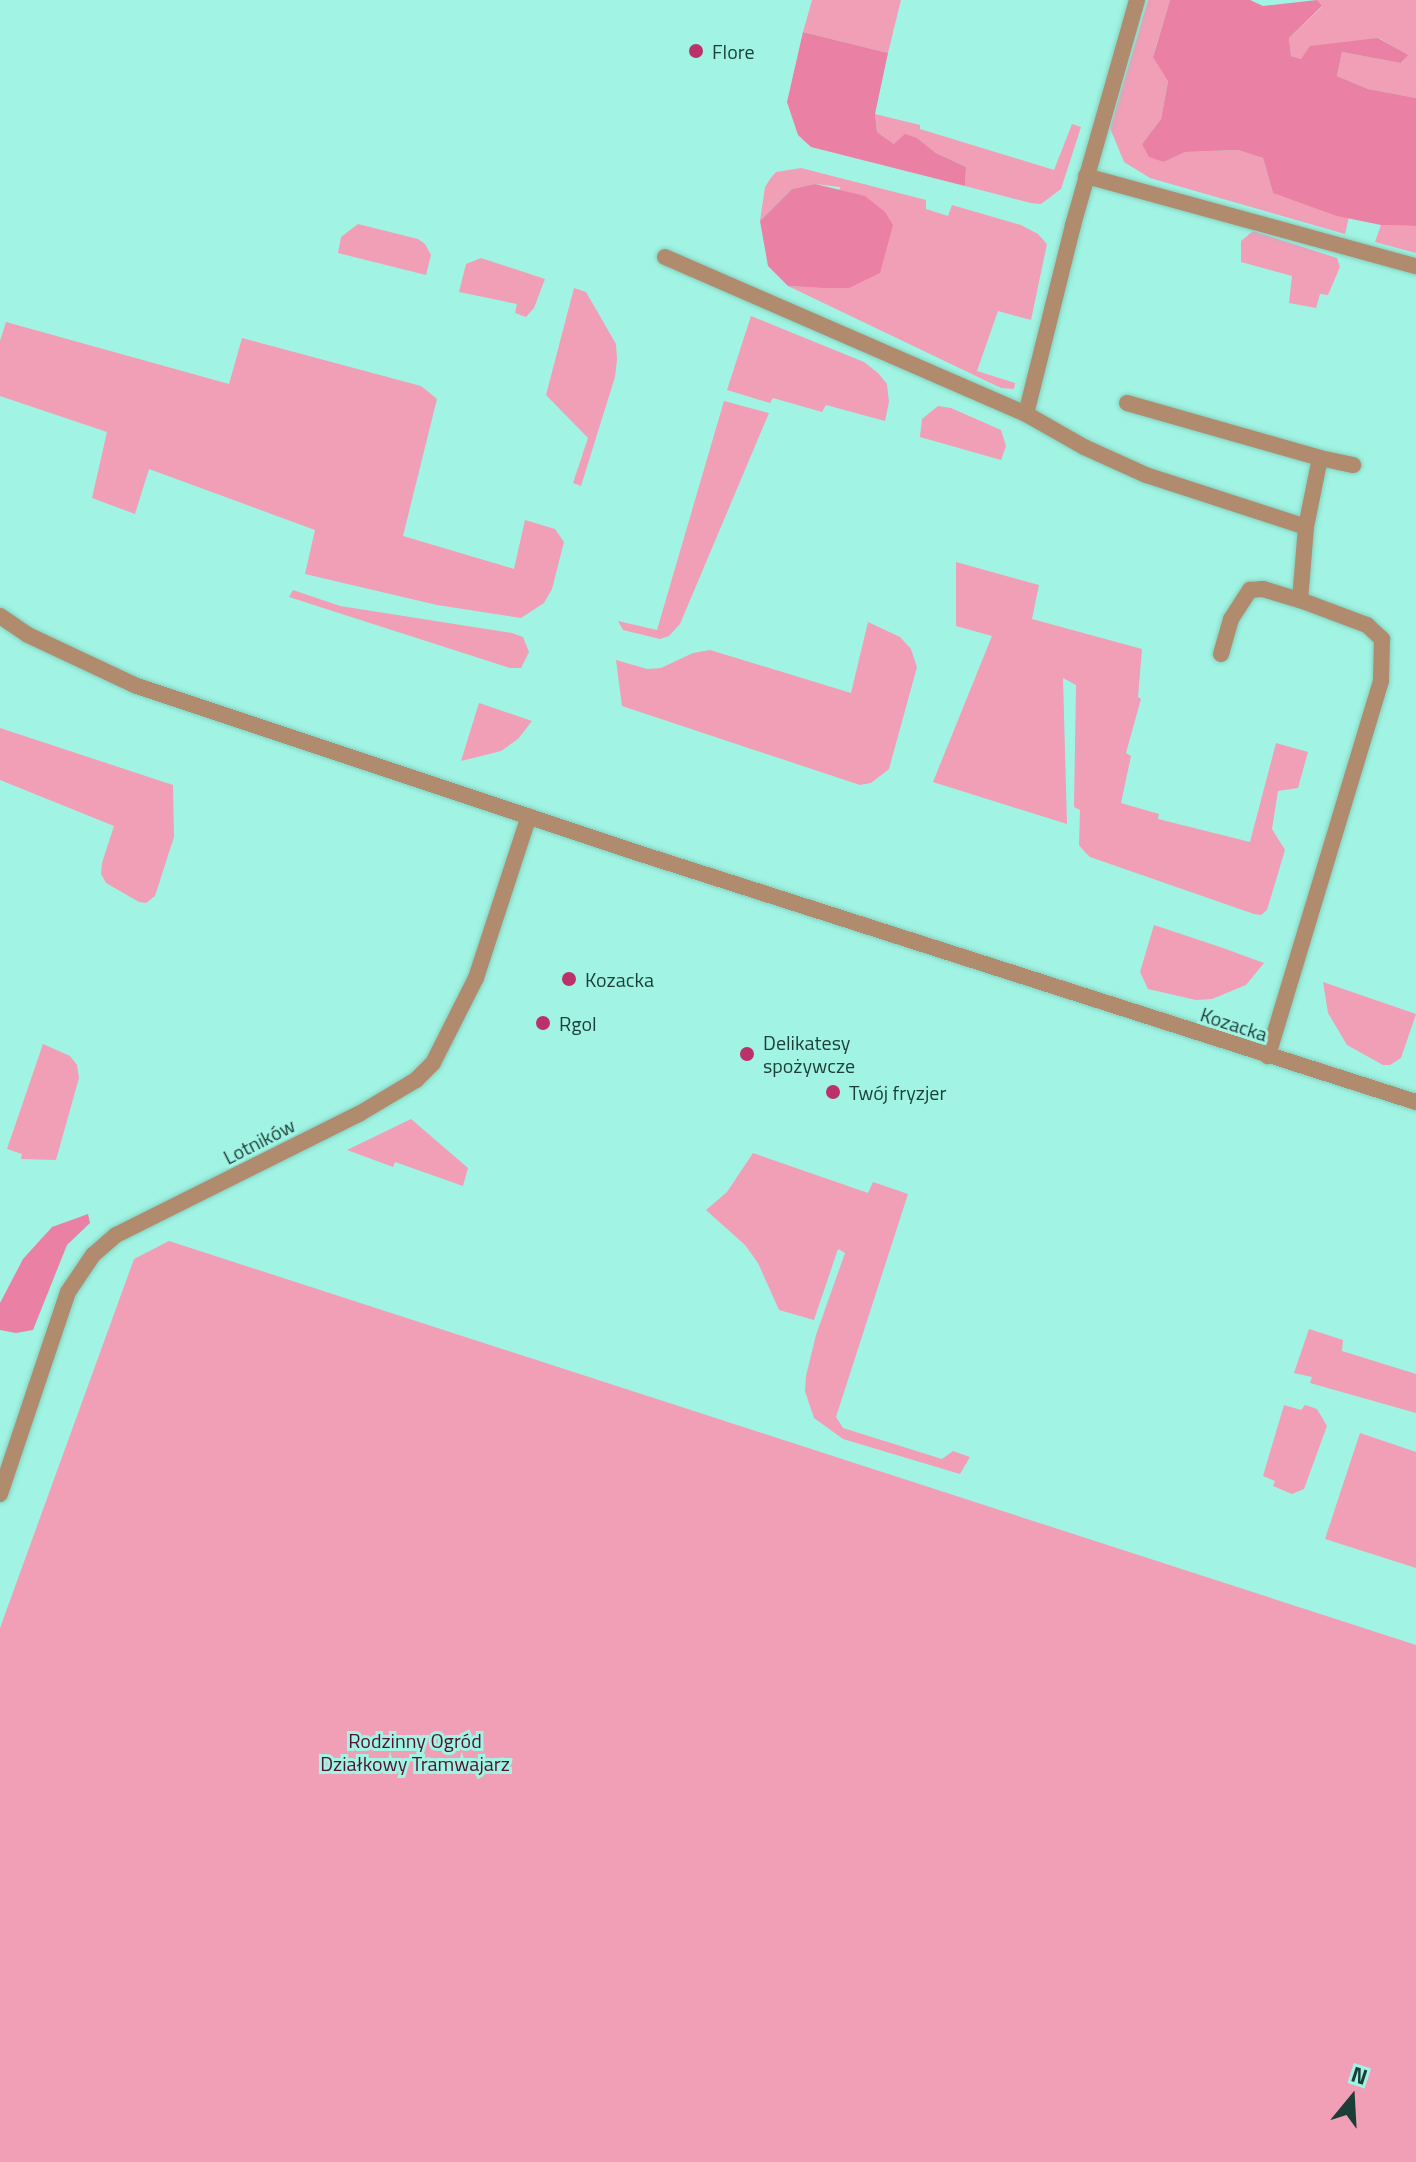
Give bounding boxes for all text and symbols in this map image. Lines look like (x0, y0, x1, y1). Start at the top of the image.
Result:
place label: Flore (712, 39, 755, 63)
marker: Flore (687, 42, 705, 60)
place label: Kozacka (585, 967, 654, 991)
marker: Kozacka (560, 970, 578, 988)
street label: Kozacka (1197, 1002, 1271, 1046)
place label: Rgol (559, 1011, 597, 1035)
marker: Rgol (534, 1014, 552, 1032)
place label: Delikatesy spożywcze (763, 1030, 855, 1077)
marker: Delikatesy spożywcze (738, 1045, 756, 1063)
place label: Twój fryzjer (849, 1080, 946, 1104)
marker: Twój fryzjer (824, 1083, 842, 1101)
street label: Lotników (219, 1113, 299, 1169)
park label: Rodzinny Ogród Działkowy Tramwajarz (320, 1728, 510, 1775)
text: N (1347, 2057, 1372, 2094)
north arrow (1312, 2058, 1392, 2138)

